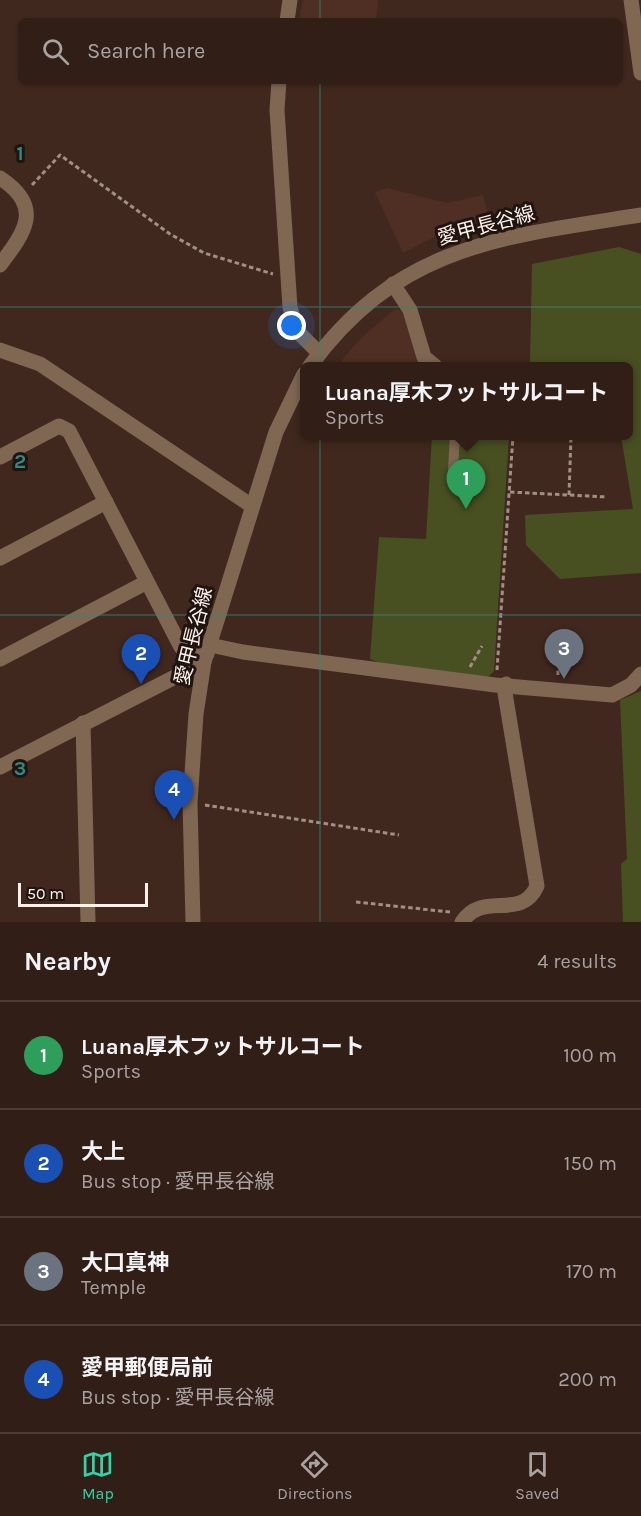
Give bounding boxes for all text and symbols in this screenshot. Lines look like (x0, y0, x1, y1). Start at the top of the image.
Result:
search box (18, 18, 623, 84)
icon: search (39, 35, 72, 68)
text: Search here (87, 38, 205, 64)
text: 1 (16, 142, 24, 165)
street label: 愛甲長谷線 (435, 201, 537, 250)
your location (277, 311, 306, 340)
popup (300, 362, 633, 440)
text: Luana厚木フットサルコート (325, 380, 608, 406)
text: Sports (325, 406, 385, 429)
text: 2 (14, 450, 26, 473)
pin: 1 (446, 460, 486, 509)
street label: 愛甲長谷線 (170, 585, 217, 687)
pin: 3 (544, 630, 584, 679)
pin: 2 (122, 634, 160, 684)
text: 3 (14, 757, 26, 780)
pin: 4 (154, 770, 194, 820)
scale bar (18, 880, 148, 908)
text: 50 m (27, 884, 64, 903)
text: Nearby (24, 946, 111, 977)
text: 4 results (537, 950, 617, 973)
text: Luana厚木フットサルコート (81, 1034, 365, 1060)
text: 1 (40, 1044, 47, 1067)
text: 100 m (563, 1044, 617, 1067)
text: Sports (81, 1060, 141, 1083)
text: 大上 (81, 1139, 125, 1165)
text: 2 (37, 1152, 50, 1175)
text: 150 m (564, 1152, 617, 1175)
text: Bus stop · 愛甲長谷線 (81, 1170, 275, 1193)
text: 大口真神 (81, 1250, 169, 1276)
text: 3 (37, 1260, 50, 1283)
text: 170 m (566, 1260, 617, 1283)
text: Temple (81, 1276, 146, 1299)
text: 愛甲郵便局前 (81, 1355, 213, 1381)
text: 4 (38, 1368, 49, 1391)
text: 200 m (558, 1368, 617, 1391)
text: Bus stop · 愛甲長谷線 (81, 1386, 275, 1409)
tab: Map (81, 1448, 114, 1503)
tab: Directions (277, 1448, 352, 1503)
tab: Saved (515, 1448, 560, 1503)

